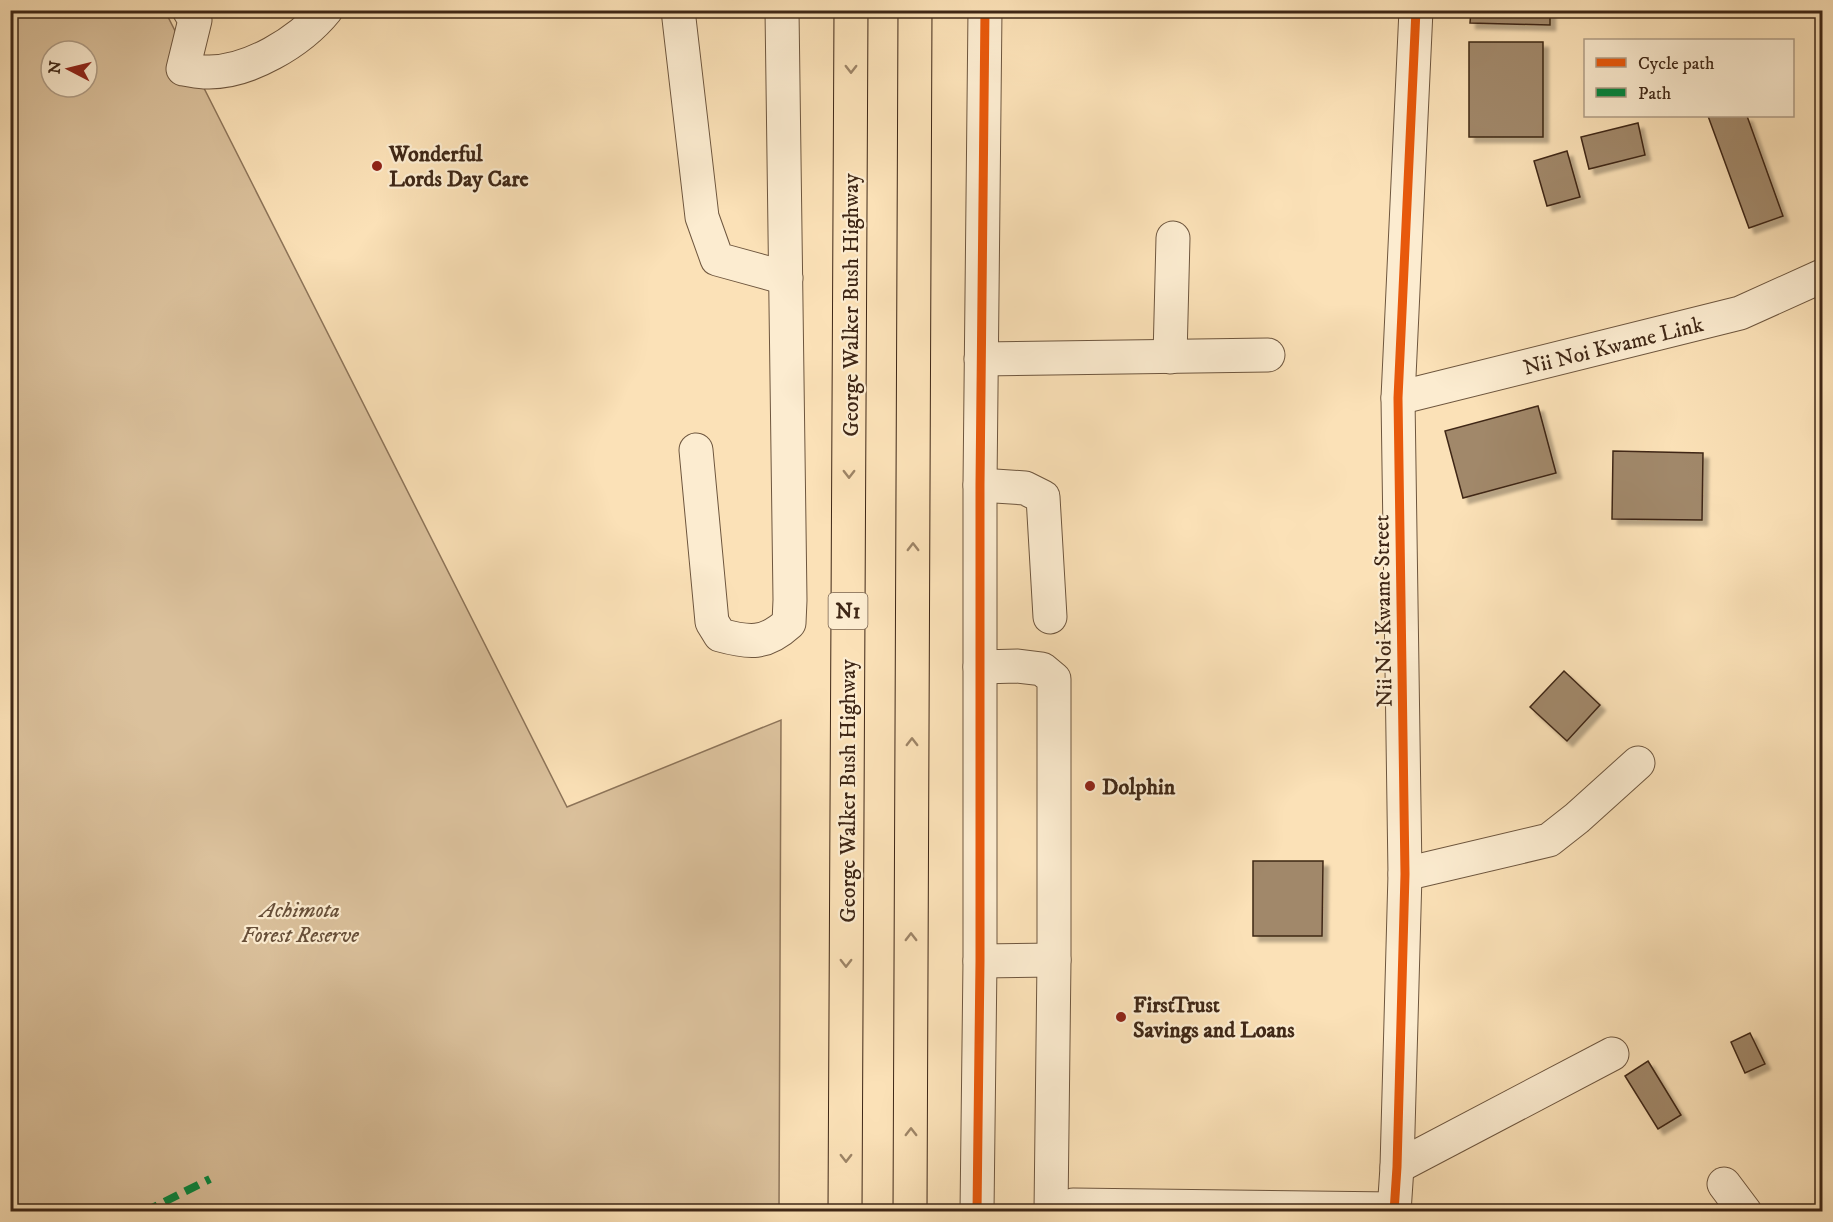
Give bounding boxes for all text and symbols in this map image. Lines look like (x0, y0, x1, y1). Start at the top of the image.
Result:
north arrow (39, 39, 99, 99)
legend (1584, 39, 1794, 117)
text: Cycle path (1638, 53, 1715, 75)
text: N (44, 60, 66, 75)
one-way arrow (845, 64, 857, 73)
text: Path (1638, 83, 1672, 105)
place label: Wonderful Lords Day Care (388, 141, 529, 193)
marker: Wonderful Lords Day Care (370, 159, 384, 173)
street label: George Walker Bush Highway (838, 173, 865, 437)
street label: Nii Noi Kwame Link (1521, 311, 1706, 382)
one-way arrow (843, 469, 855, 478)
street label: Nii Noi Kwame Street (1368, 514, 1399, 708)
one-way arrow (907, 543, 919, 552)
road number: N1 (828, 593, 868, 629)
street label: George Walker Bush Highway (835, 659, 862, 923)
one-way arrow (906, 738, 918, 747)
place label: Dolphin (1102, 774, 1176, 801)
marker: Dolphin (1083, 779, 1097, 793)
park label: Achimota Forest Reserve (241, 897, 359, 949)
one-way arrow (905, 933, 918, 942)
one-way arrow (840, 958, 852, 967)
place label: FirstTrust Savings and Loans (1133, 992, 1295, 1044)
marker: FirstTrust Savings and Loans (1114, 1010, 1128, 1024)
one-way arrow (905, 1128, 917, 1137)
one-way arrow (839, 1153, 852, 1162)

